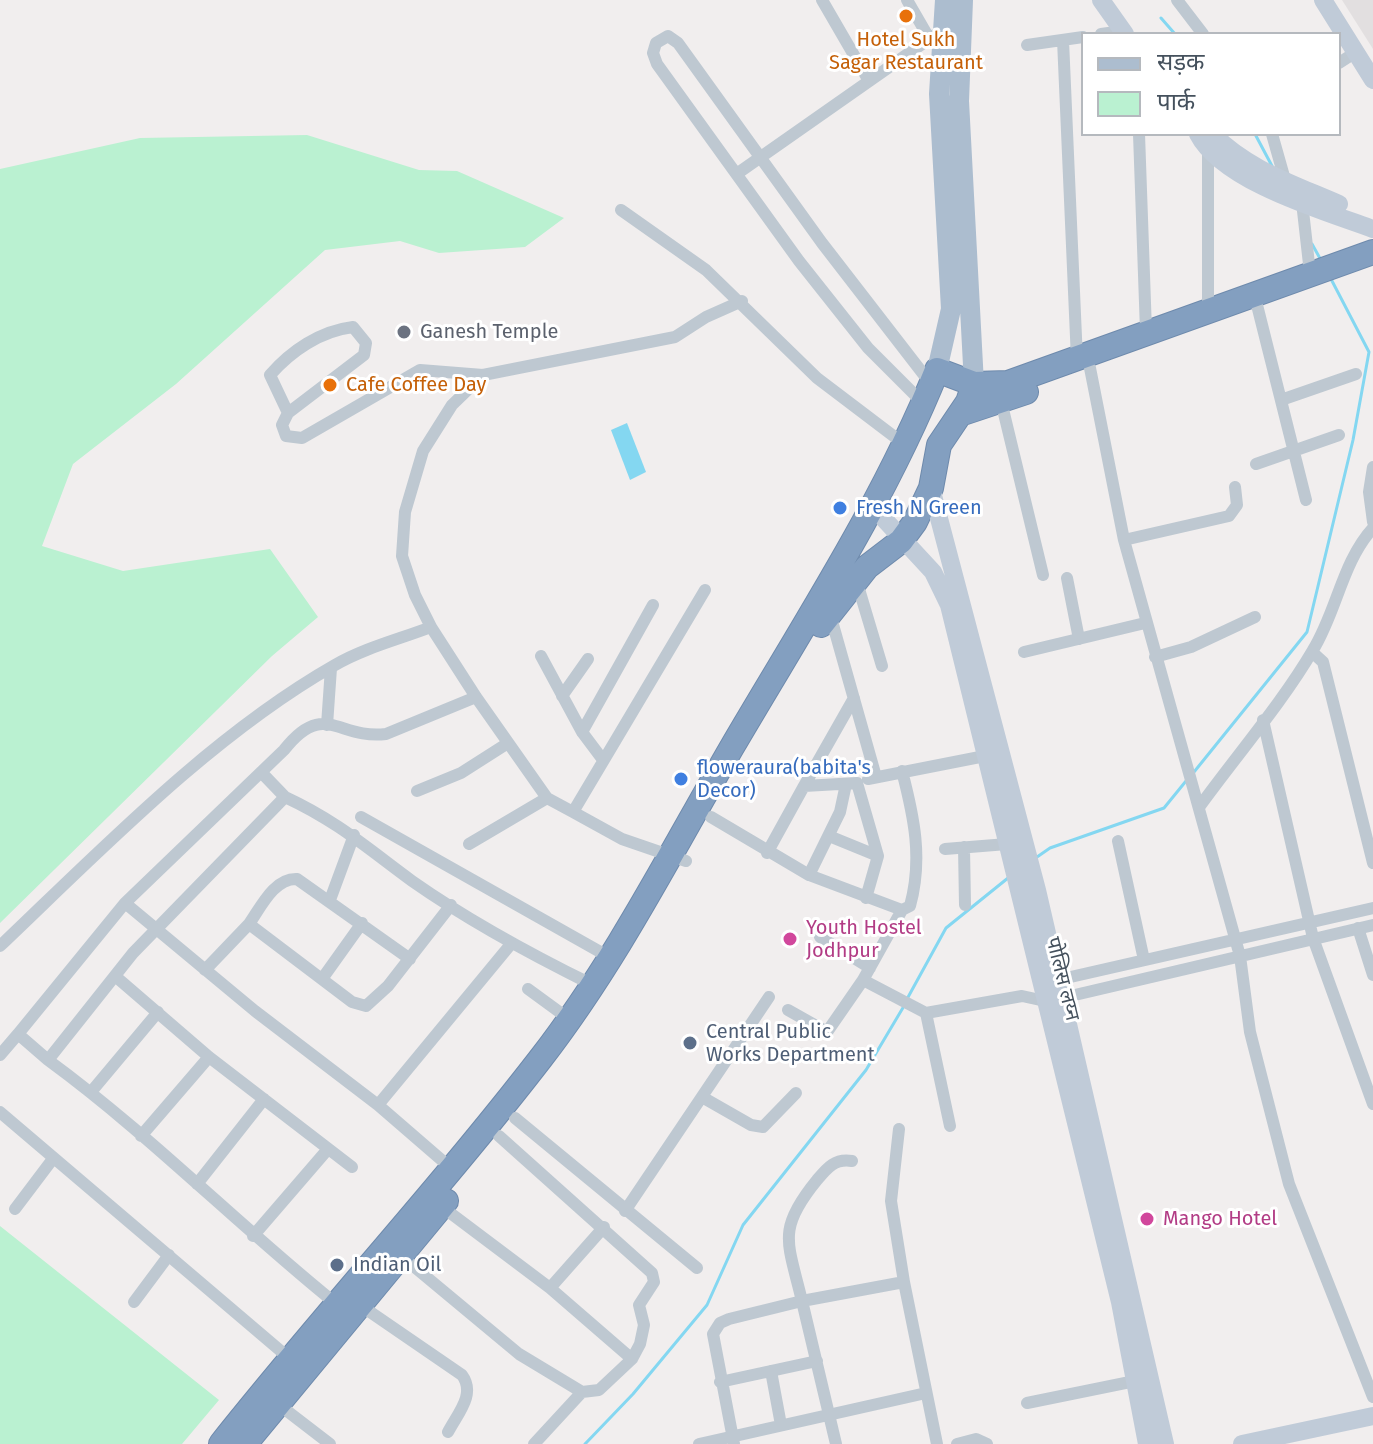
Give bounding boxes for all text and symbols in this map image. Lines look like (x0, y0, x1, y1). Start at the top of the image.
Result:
marker: Hotel Sukh Sagar Restaurant (897, 7, 915, 25)
place label: Hotel Sukh Sagar Restaurant (829, 28, 983, 75)
legend (1081, 32, 1341, 136)
text: सड़क (1157, 48, 1205, 76)
text: पार्क (1157, 88, 1195, 116)
place label: Ganesh Temple (420, 320, 558, 344)
marker: Ganesh Temple (395, 323, 413, 341)
place label: Cafe Coffee Day (346, 373, 486, 397)
marker: Cafe Coffee Day (321, 376, 339, 394)
place label: Fresh N Green (856, 496, 982, 520)
marker: Fresh N Green (831, 499, 849, 517)
place label: floweraura(babita's Decor) (697, 756, 871, 803)
marker: floweraura(babita's Decor) (672, 770, 690, 788)
place label: Youth Hostel Jodhpur (806, 916, 922, 963)
marker: Youth Hostel Jodhpur (781, 930, 799, 948)
street label: पोलिस लय्न (1040, 935, 1084, 1023)
place label: Central Public Works Department (706, 1020, 875, 1067)
marker: Central Public Works Department (681, 1034, 699, 1052)
place label: Mango Hotel (1163, 1207, 1277, 1231)
marker: Mango Hotel (1138, 1210, 1156, 1228)
place label: Indian Oil (353, 1253, 441, 1277)
marker: Indian Oil (328, 1256, 346, 1274)

